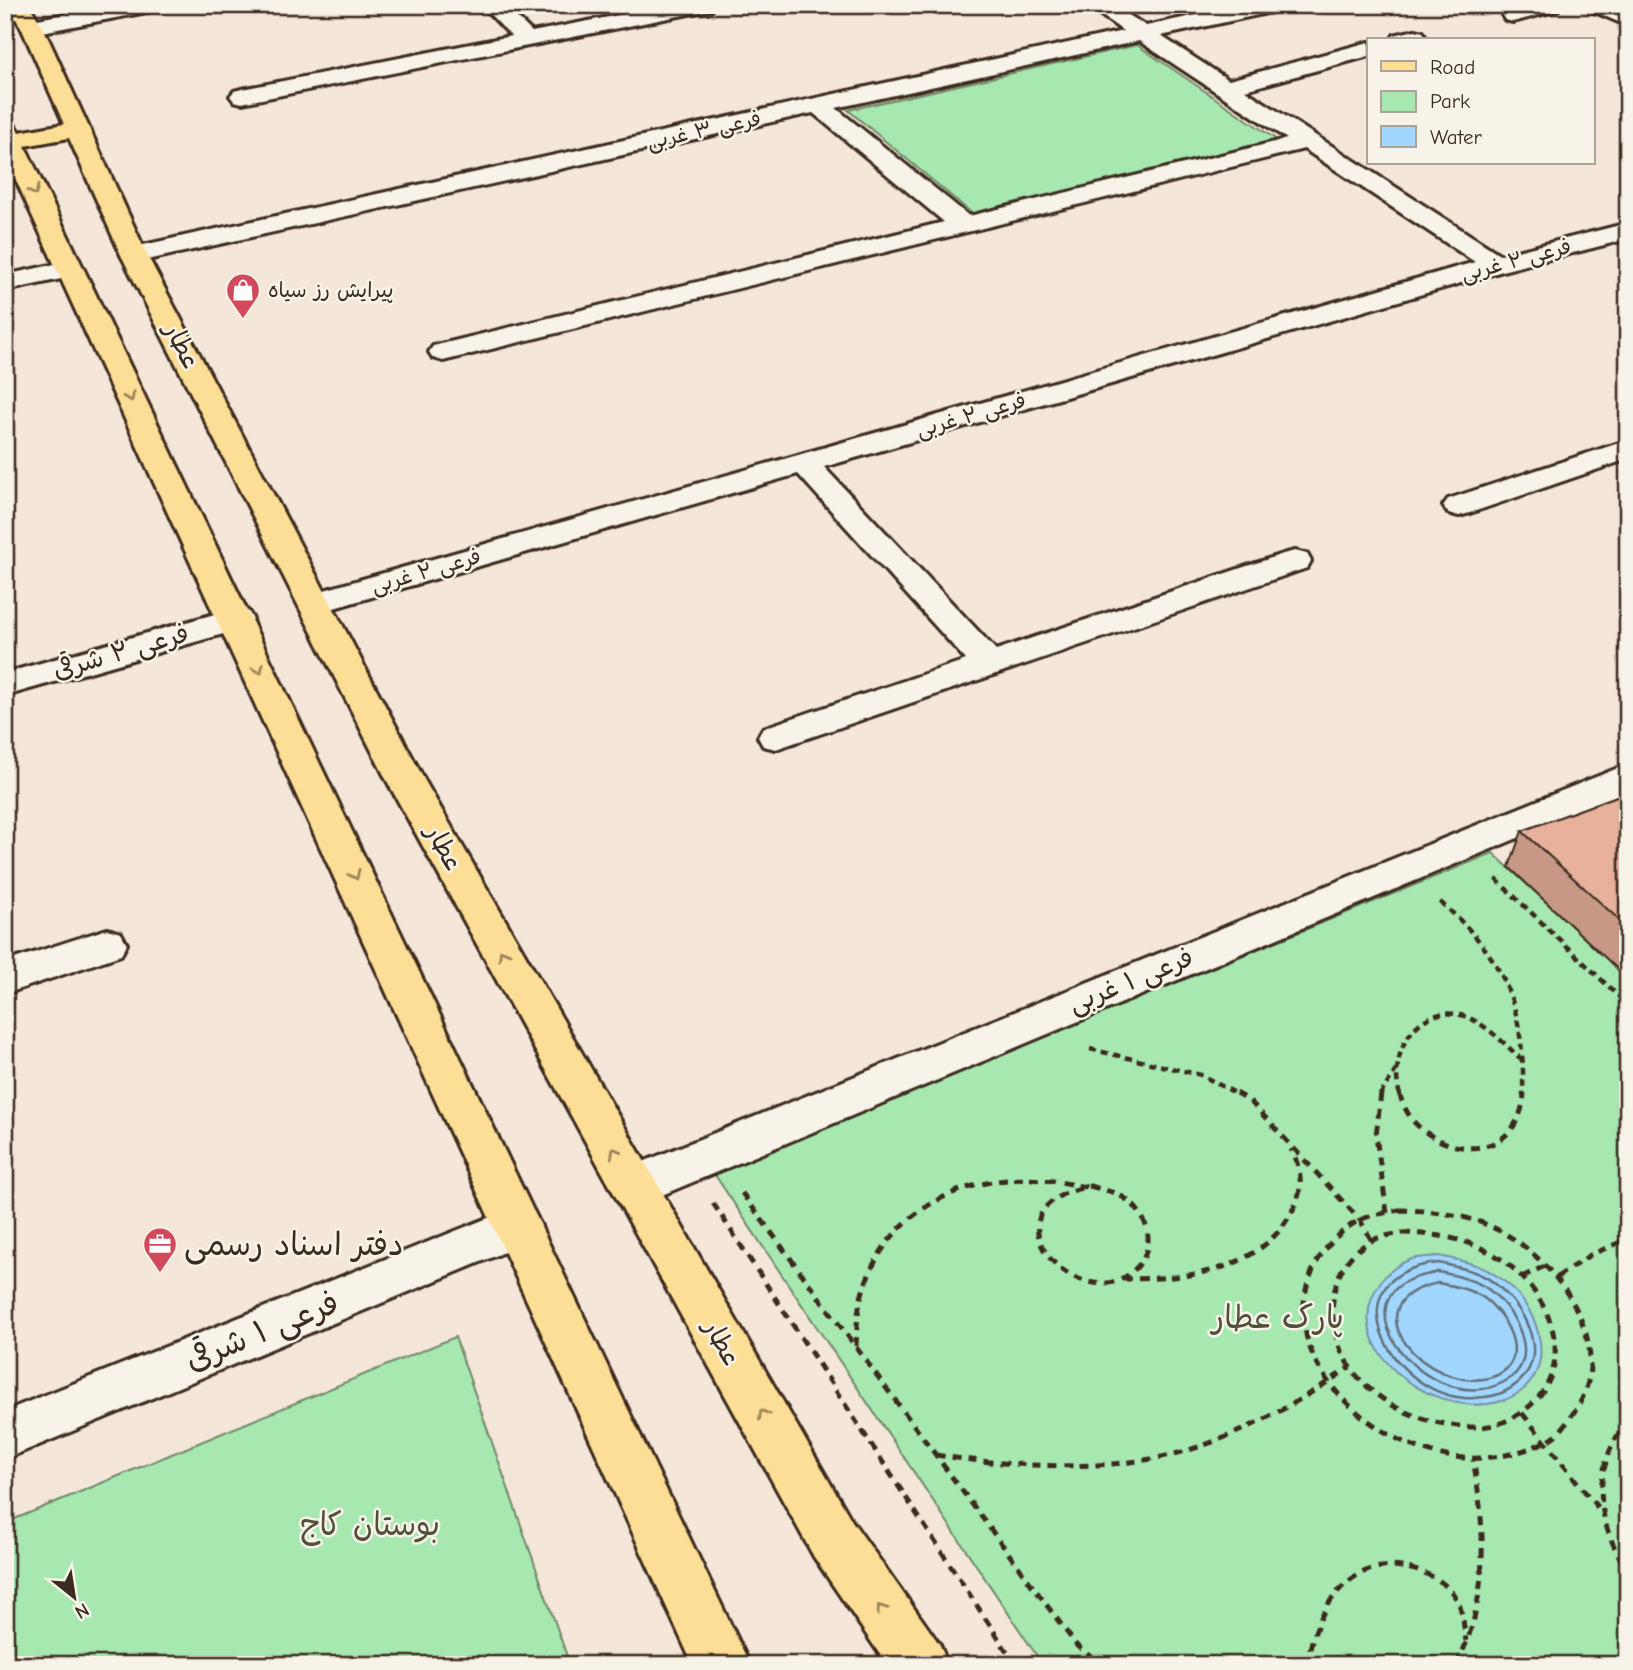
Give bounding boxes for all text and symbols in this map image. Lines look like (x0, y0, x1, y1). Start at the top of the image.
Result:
legend (1367, 38, 1594, 164)
text: Road (1430, 55, 1475, 79)
text: Park (1430, 89, 1470, 113)
street label: فرعی ۳ غربی (645, 106, 764, 156)
text: Water (1430, 125, 1483, 149)
one-way arrow (26, 183, 40, 196)
street label: فرعی ۲ غربی (1458, 234, 1574, 288)
shop icon: پیرایش رز سیاه (224, 271, 262, 320)
place label: پیرایش رز سیاه (268, 278, 394, 303)
street label: عطار (157, 316, 206, 374)
street label: فرعی ۲ غربی (913, 388, 1029, 444)
one-way arrow (122, 389, 136, 402)
street label: فرعی ۲ غربی (368, 544, 484, 600)
street label: فرعی ۲ شرقی (49, 616, 193, 687)
one-way arrow (251, 661, 265, 674)
street label: عطار (418, 818, 469, 876)
one-way arrow (347, 868, 361, 880)
street label: فرعی ۱ غربی (1064, 942, 1198, 1020)
one-way arrow (498, 949, 511, 961)
one-way arrow (610, 1147, 623, 1159)
office icon: دفتر اسناد رسمی (141, 1225, 179, 1274)
place label: دفتر اسناد رسمی (184, 1226, 403, 1265)
street label: فرعی ۱ شرقی (180, 1283, 345, 1380)
park label: پارک عطار (1209, 1299, 1344, 1338)
street label: عطار (696, 1313, 747, 1371)
one-way arrow (758, 1409, 771, 1422)
park label: بوستان کاج (300, 1506, 440, 1546)
north arrow (38, 1562, 108, 1632)
text: N (71, 1598, 93, 1623)
one-way arrow (877, 1604, 889, 1617)

